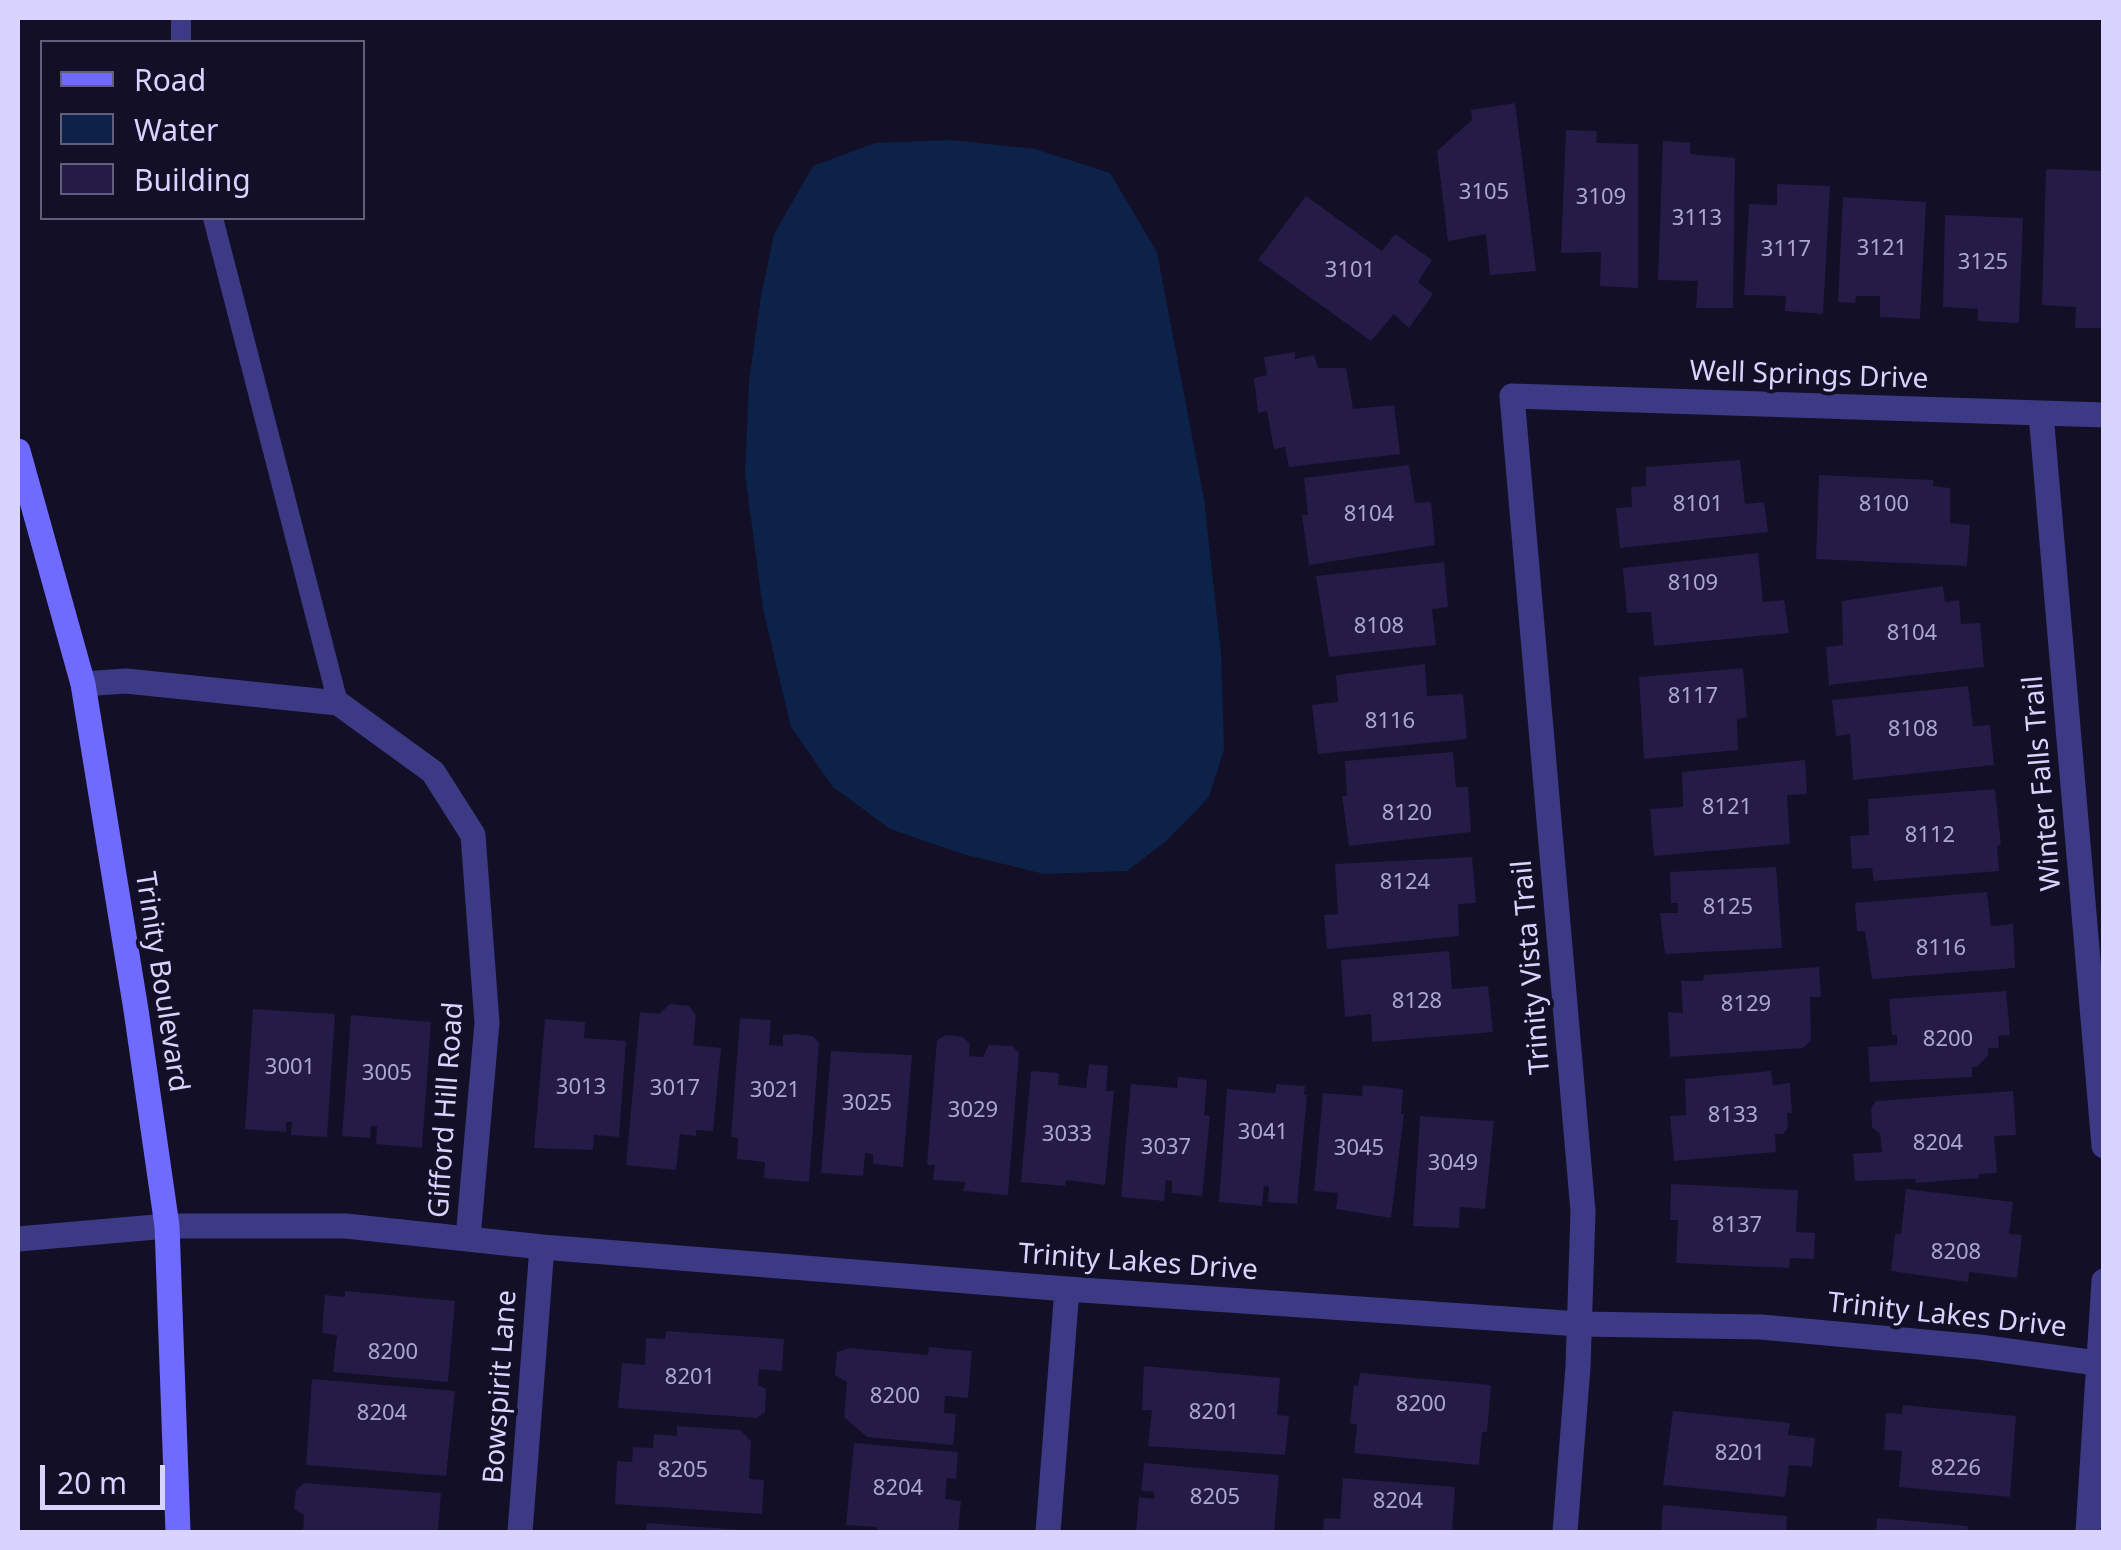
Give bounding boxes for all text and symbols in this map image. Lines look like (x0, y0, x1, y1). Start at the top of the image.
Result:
legend (40, 40, 365, 220)
text: Road (134, 59, 206, 100)
text: Water (134, 109, 218, 150)
text: Building (134, 159, 251, 200)
house number: 3105 (1459, 180, 1509, 206)
house number: 3109 (1576, 185, 1626, 211)
house number: 3113 (1672, 206, 1722, 232)
house number: 3121 (1857, 236, 1907, 262)
house number: 3117 (1761, 237, 1811, 263)
house number: 3125 (1958, 250, 2008, 276)
house number: 3101 (1325, 258, 1375, 284)
street label: Well Springs Drive (1689, 355, 1929, 397)
house number: 8101 (1673, 492, 1723, 518)
house number: 8100 (1859, 492, 1909, 518)
house number: 8104 (1344, 502, 1394, 528)
house number: 8109 (1668, 571, 1718, 597)
house number: 8108 (1354, 614, 1404, 640)
house number: 8104 (1887, 621, 1937, 647)
street label: Winter Falls Trail (2017, 674, 2069, 892)
house number: 8117 (1668, 684, 1718, 710)
house number: 8116 (1365, 709, 1415, 735)
house number: 8108 (1888, 717, 1938, 743)
house number: 8121 (1702, 795, 1752, 821)
house number: 8120 (1382, 801, 1432, 827)
house number: 8112 (1905, 823, 1955, 849)
street label: Trinity Vista Trail (1506, 858, 1558, 1076)
street label: Trinity Boulevard (127, 870, 195, 1094)
house number: 8124 (1380, 870, 1430, 896)
house number: 8125 (1703, 895, 1753, 921)
house number: 8116 (1916, 936, 1966, 962)
house number: 8128 (1392, 989, 1442, 1015)
house number: 8129 (1721, 992, 1771, 1018)
street label: Gifford Hill Road (423, 1001, 471, 1219)
house number: 8200 (1923, 1027, 1973, 1053)
house number: 3001 (265, 1055, 315, 1081)
house number: 3005 (362, 1061, 412, 1087)
house number: 3013 (556, 1075, 606, 1101)
house number: 3017 (650, 1076, 700, 1102)
house number: 3021 (750, 1078, 800, 1104)
house number: 3025 (842, 1091, 892, 1117)
house number: 3029 (948, 1098, 998, 1124)
house number: 8133 (1708, 1103, 1758, 1129)
house number: 3041 (1238, 1120, 1288, 1146)
house number: 3033 (1042, 1122, 1092, 1148)
house number: 8204 (1913, 1131, 1963, 1157)
house number: 3037 (1141, 1135, 1191, 1161)
house number: 3045 (1334, 1136, 1384, 1162)
house number: 3049 (1428, 1151, 1478, 1177)
house number: 8137 (1712, 1213, 1762, 1239)
street label: Trinity Lakes Drive (1017, 1238, 1259, 1288)
house number: 8208 (1931, 1240, 1981, 1266)
street label: Trinity Lakes Drive (1826, 1287, 2068, 1345)
street label: Bowspirit Lane (477, 1289, 525, 1485)
house number: 8200 (368, 1340, 418, 1366)
house number: 8201 (665, 1365, 715, 1391)
house number: 8200 (870, 1384, 920, 1410)
house number: 8200 (1396, 1392, 1446, 1418)
house number: 8201 (1189, 1400, 1239, 1426)
house number: 8204 (357, 1401, 407, 1427)
house number: 8201 (1715, 1441, 1765, 1467)
scale bar (45, 1445, 170, 1507)
house number: 8226 (1931, 1456, 1981, 1482)
house number: 8205 (658, 1458, 708, 1484)
text: 20 m (57, 1462, 127, 1503)
house number: 8204 (873, 1476, 923, 1502)
house number: 8205 (1190, 1485, 1240, 1511)
house number: 8204 (1373, 1489, 1423, 1515)

